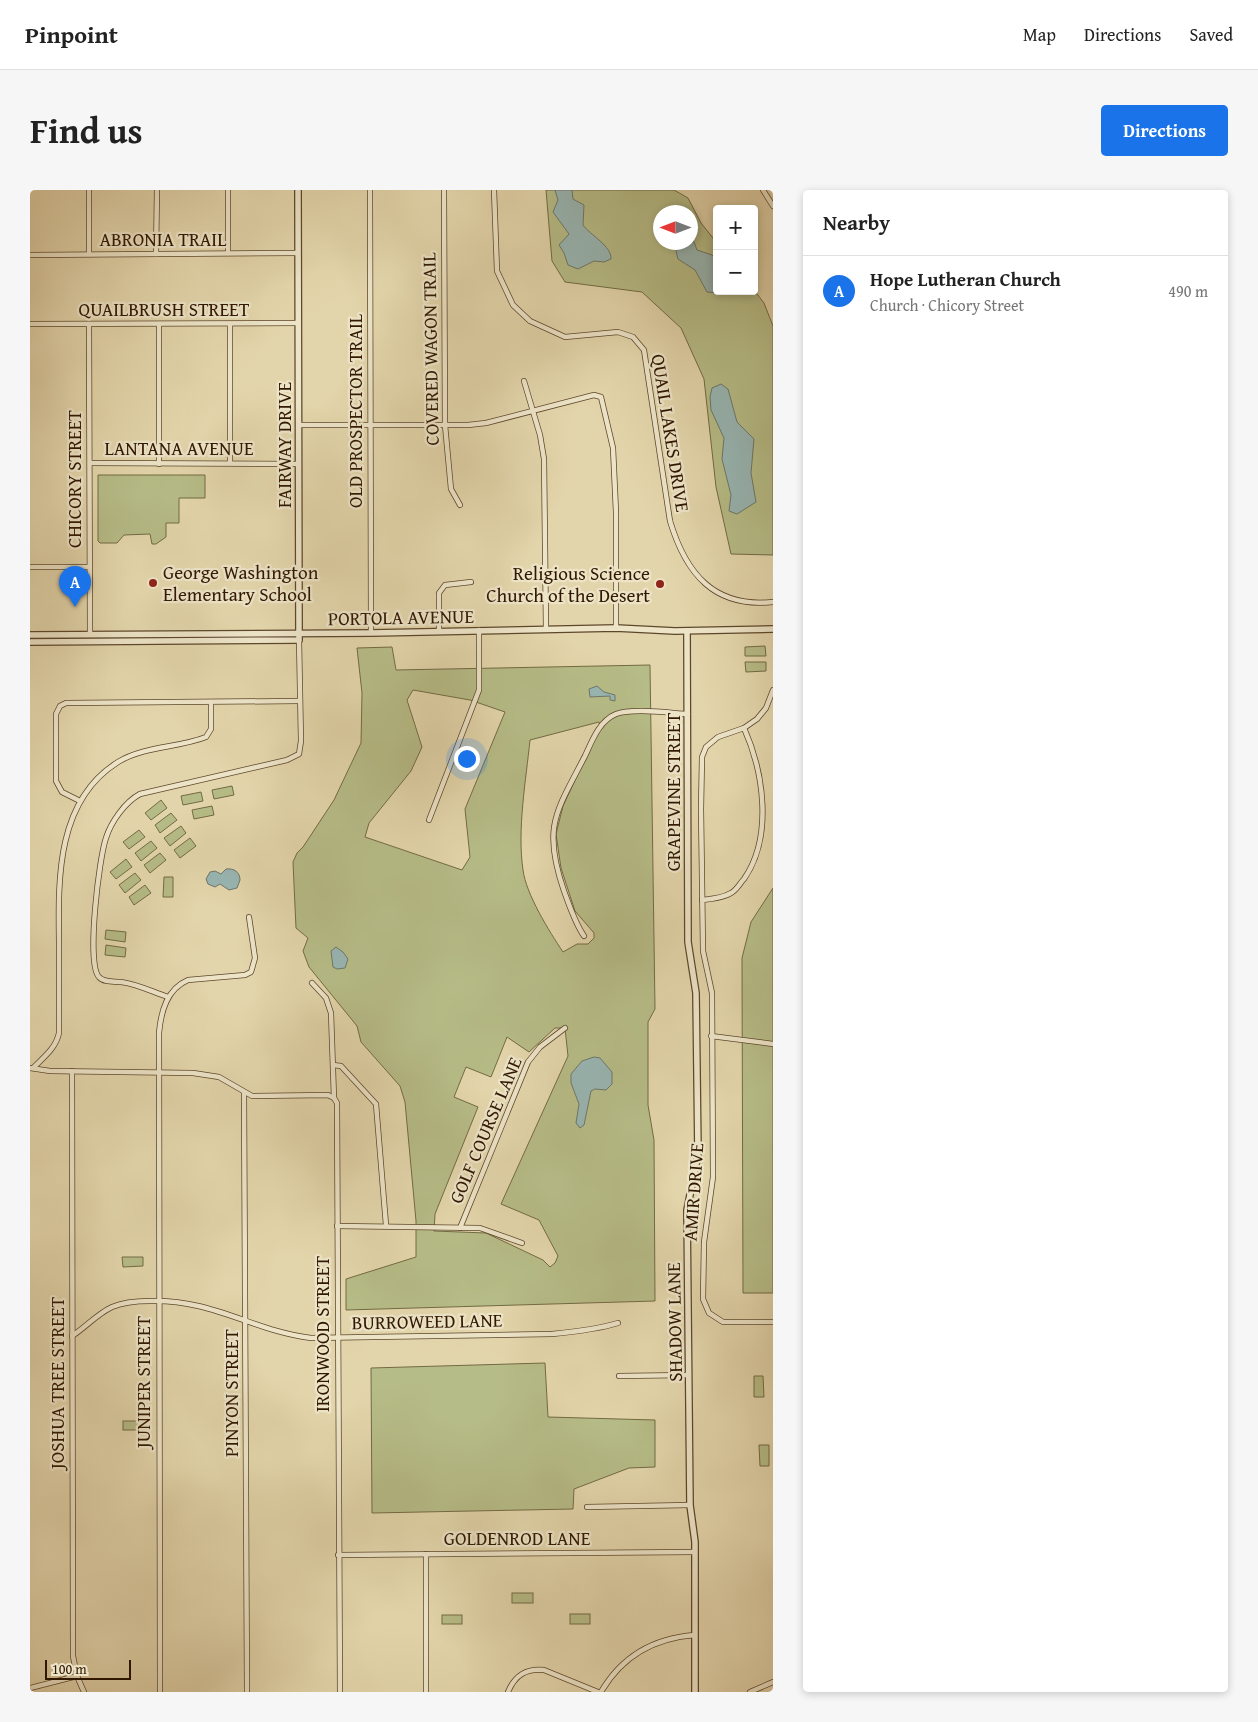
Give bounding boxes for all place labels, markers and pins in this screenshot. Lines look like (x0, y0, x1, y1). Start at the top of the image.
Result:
place label: George Washington Elementary School (163, 558, 319, 608)
place label: Religious Science Church of the Desert (486, 559, 650, 609)
pin: A (59, 566, 91, 607)
marker: George Washington Elementary School (147, 577, 159, 589)
marker: Religious Science Church of the Desert (654, 578, 666, 590)

